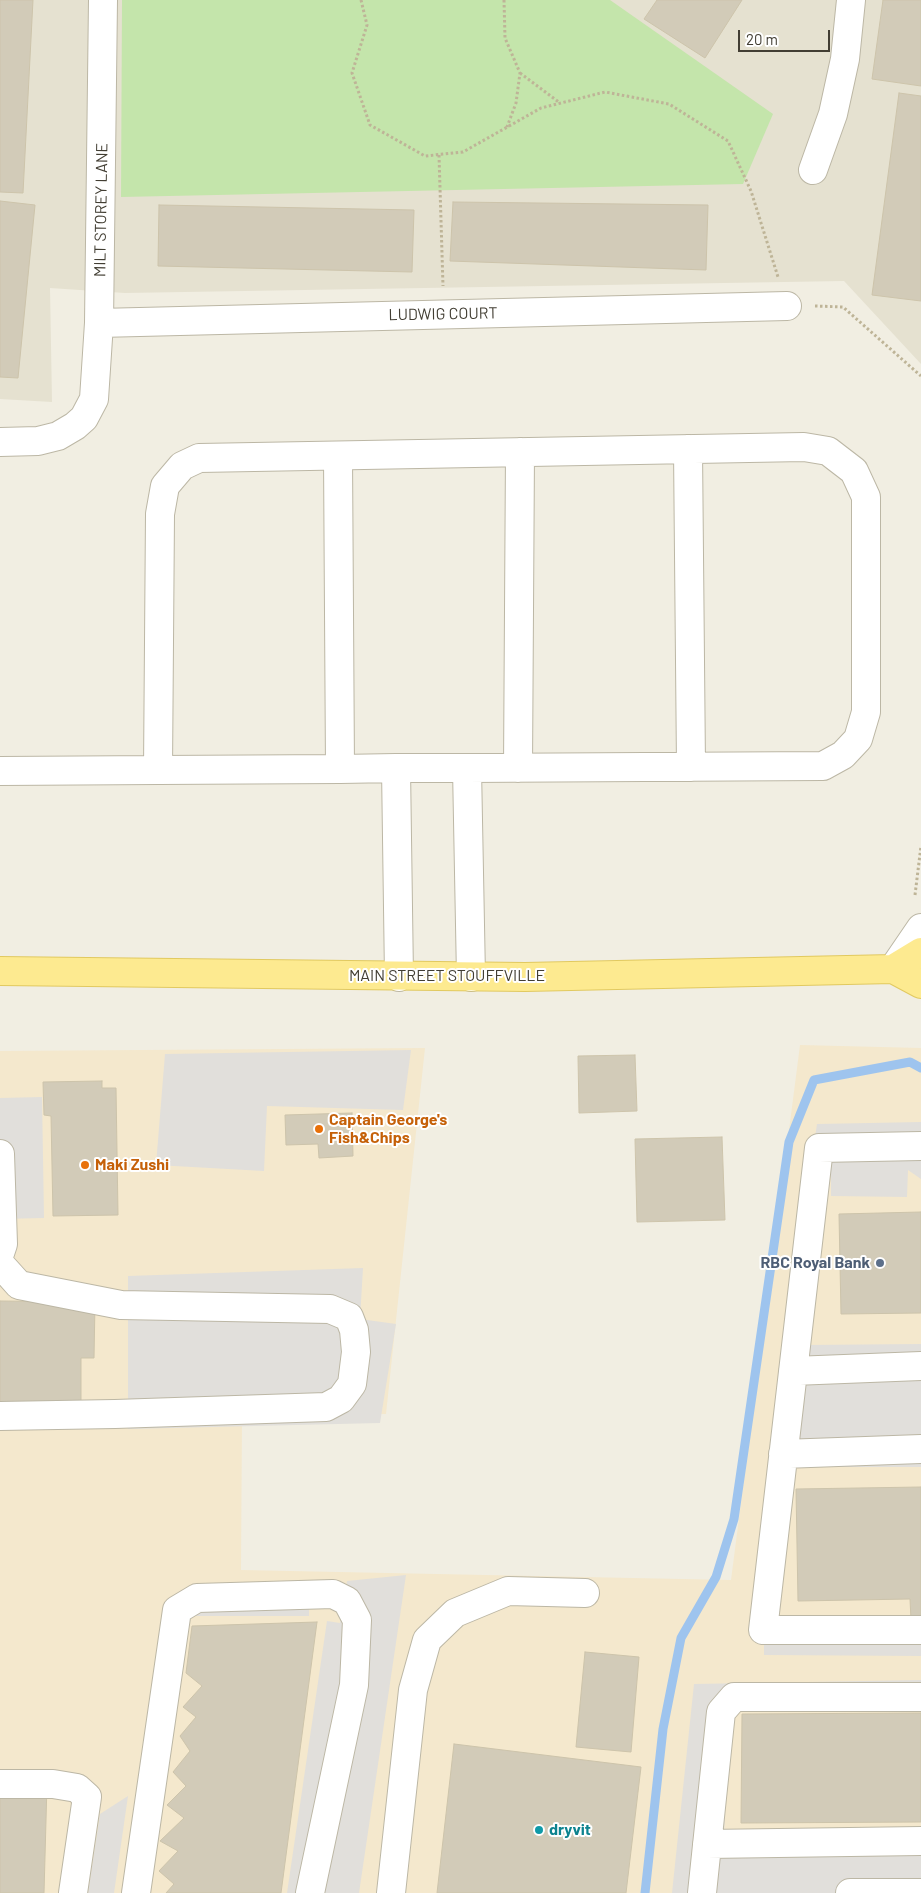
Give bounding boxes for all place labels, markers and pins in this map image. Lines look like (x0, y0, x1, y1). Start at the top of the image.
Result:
place label: Captain George's Fish&Chips (329, 1110, 447, 1148)
marker: Captain George's Fish&Chips (313, 1123, 325, 1135)
place label: Maki Zushi (95, 1155, 169, 1175)
marker: Maki Zushi (79, 1159, 91, 1171)
place label: RBC Royal Bank (760, 1253, 870, 1273)
marker: RBC Royal Bank (874, 1257, 886, 1269)
place label: dryvit (549, 1820, 591, 1840)
marker: dryvit (533, 1824, 545, 1836)

